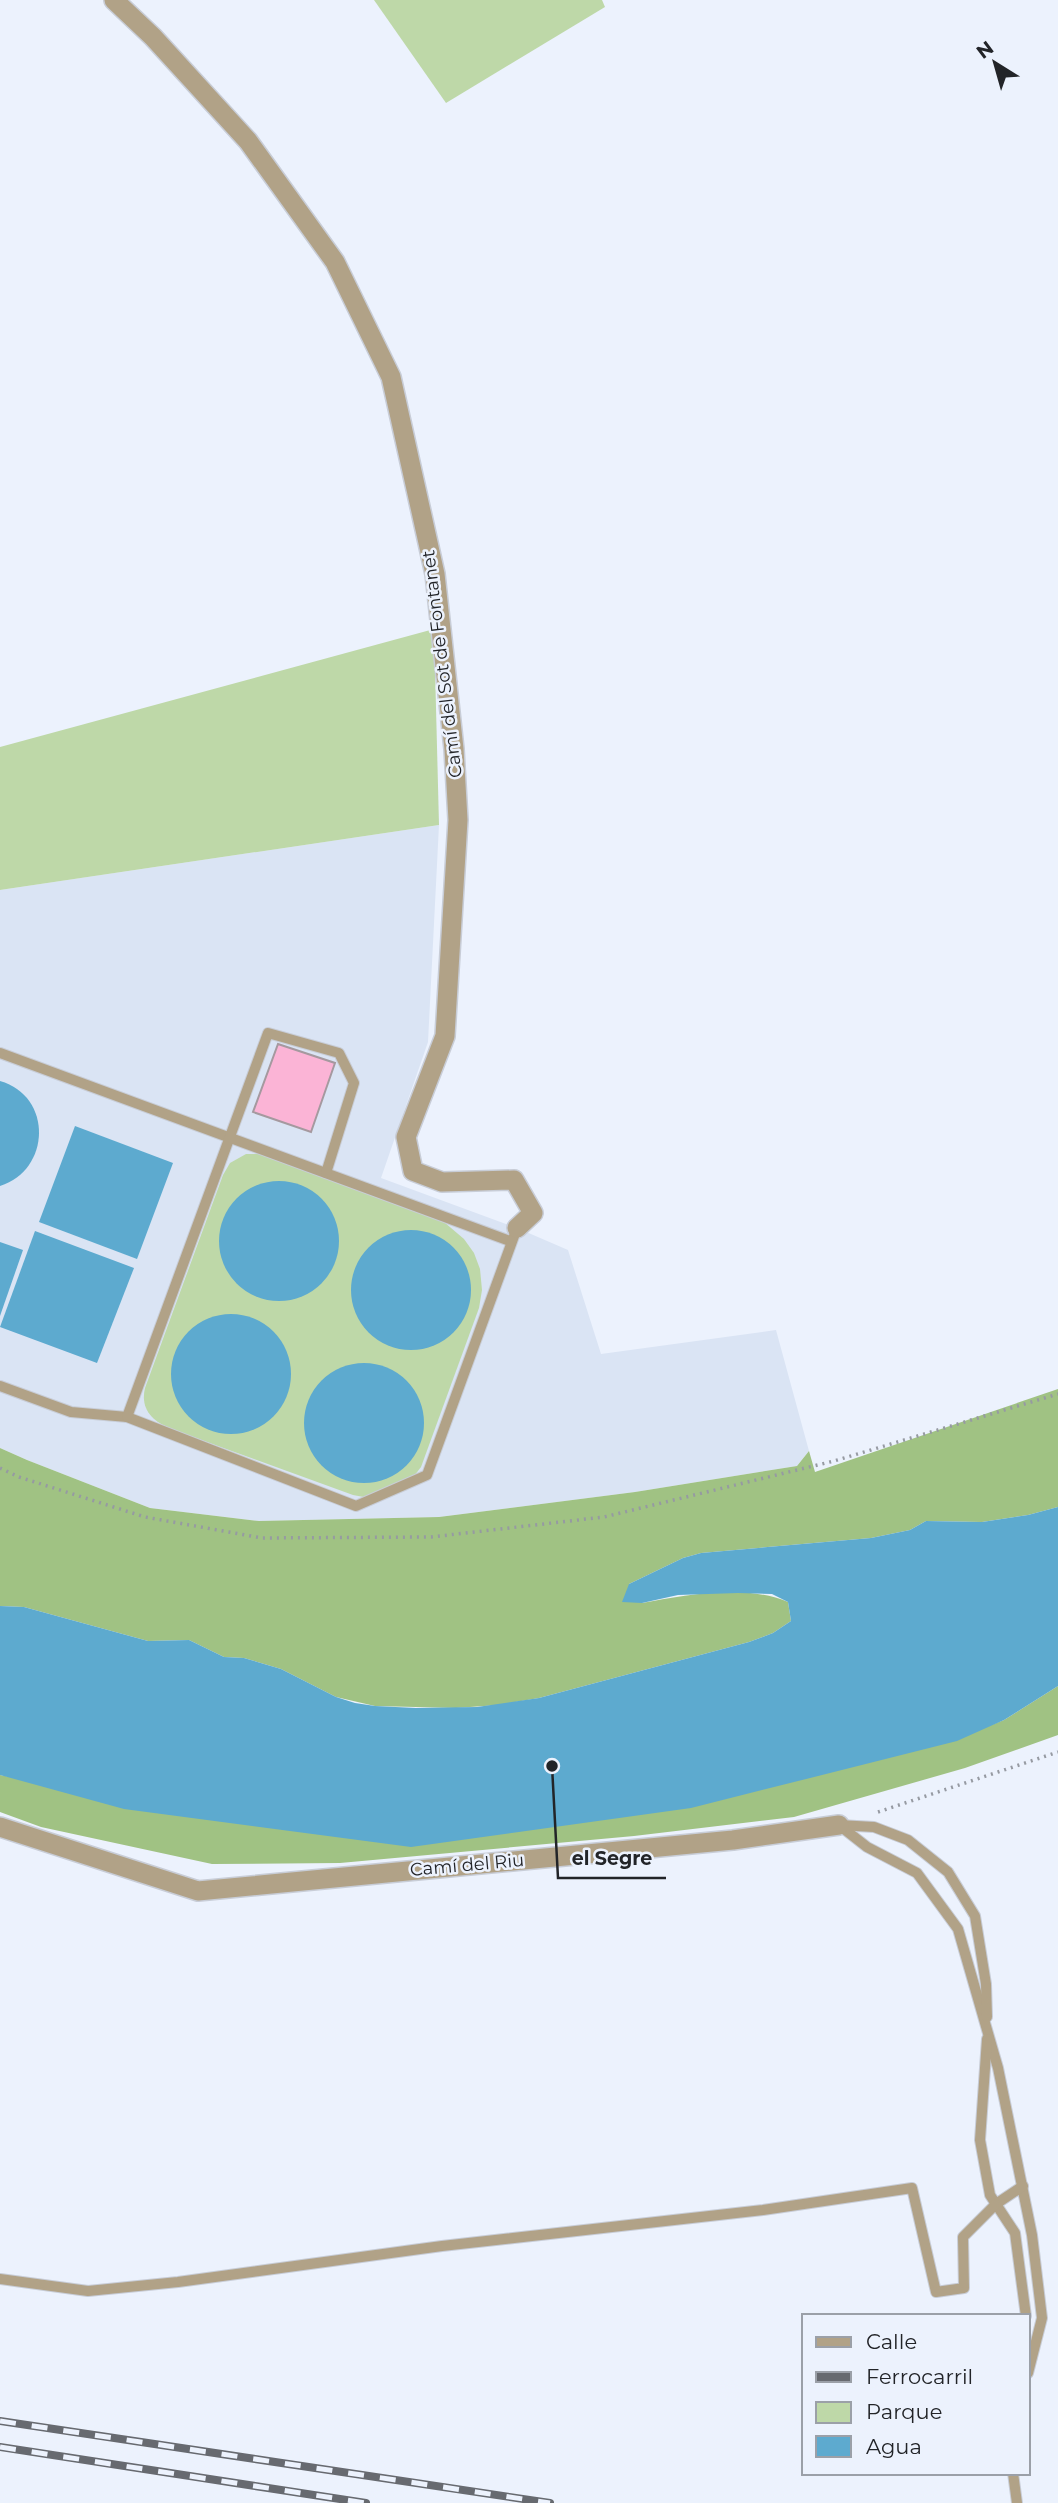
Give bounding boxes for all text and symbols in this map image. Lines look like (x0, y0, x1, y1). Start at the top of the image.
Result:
north arrow (960, 28, 1030, 98)
text: N (972, 36, 998, 64)
street label: Camí del Sot de Fontanet (417, 549, 467, 779)
callout: el Segre (558, 1838, 666, 1878)
text: el Segre (572, 1847, 652, 1870)
street label: Camí del Riu (409, 1849, 525, 1881)
legend (802, 2314, 1030, 2475)
text: Calle (866, 2329, 917, 2354)
text: Ferrocarril (866, 2364, 973, 2389)
text: Parque (866, 2399, 942, 2424)
text: Agua (866, 2434, 922, 2459)

